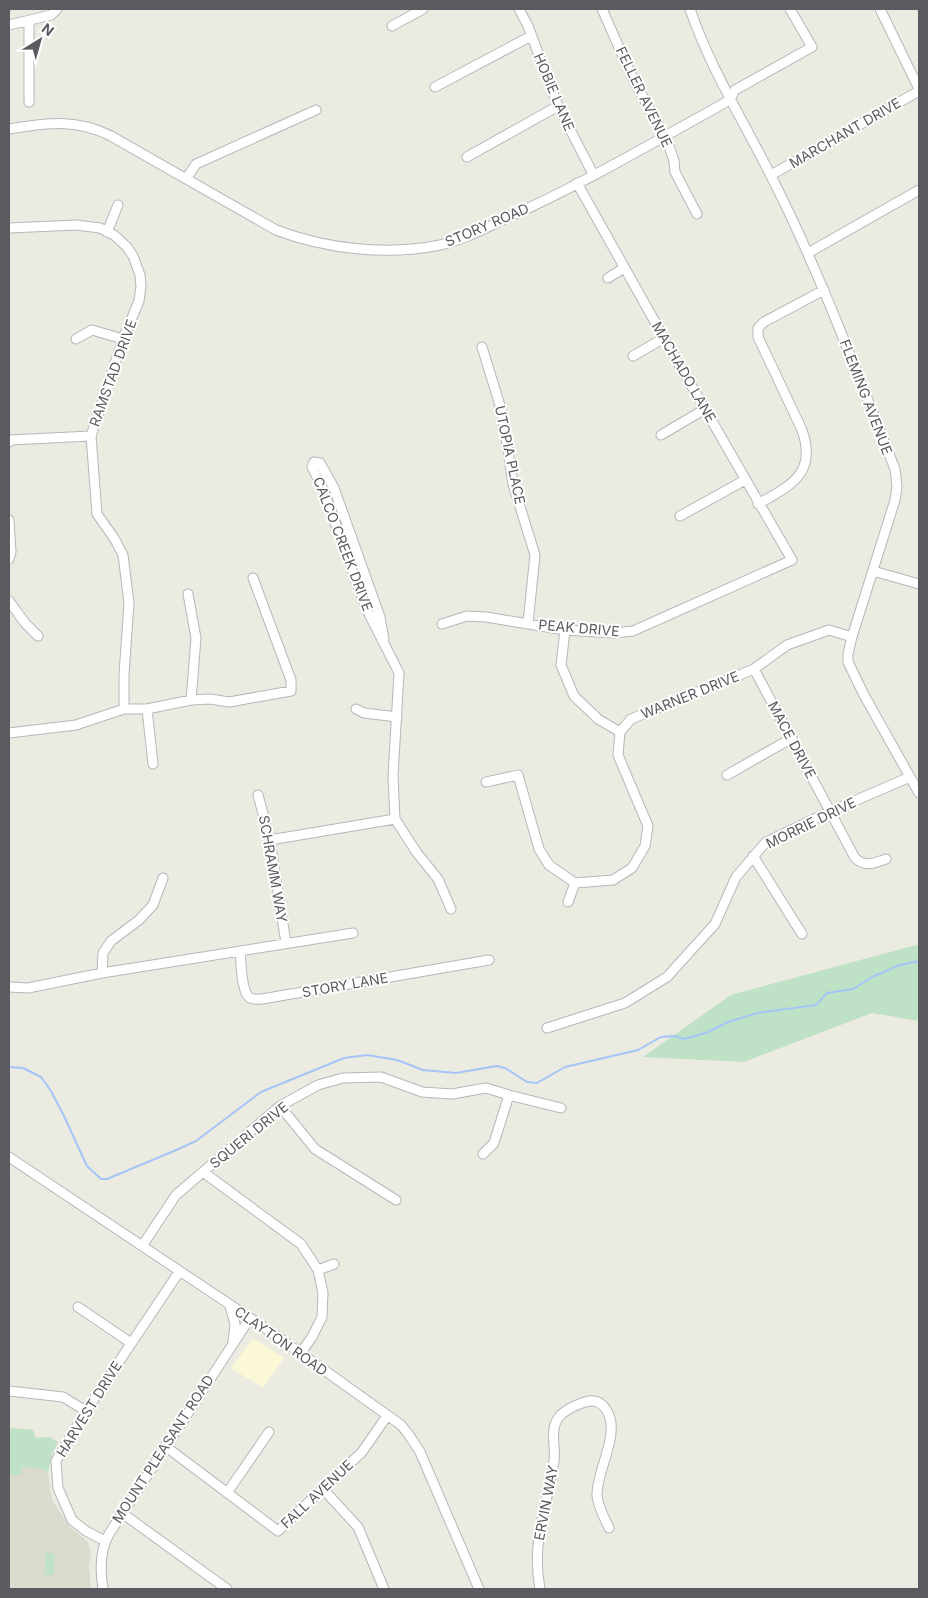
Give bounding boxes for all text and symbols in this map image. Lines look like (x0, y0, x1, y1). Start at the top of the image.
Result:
north arrow (15, 15, 65, 65)
text: N (39, 19, 58, 39)
street label: FELLER AVENUE (613, 44, 676, 150)
street label: HOBIE LANE (530, 50, 578, 133)
street label: MARCHANT DRIVE (786, 94, 904, 171)
street label: STORY ROAD (442, 199, 531, 250)
street label: RAMSTAD DRIVE (85, 317, 140, 429)
street label: MACHADO LANE (649, 318, 720, 425)
street label: FLEMING AVENUE (837, 337, 896, 457)
street label: UTOPIA PLACE (492, 404, 529, 506)
street label: CALCO CREEK DRIVE (310, 474, 377, 613)
street label: PEAK DRIVE (538, 615, 620, 640)
street label: WARNER DRIVE (638, 667, 741, 722)
street label: MACE DRIVE (765, 698, 820, 781)
street label: MORRIE DRIVE (763, 793, 859, 852)
street label: SCHRAMM WAY (256, 814, 291, 924)
street label: STORY LANE (301, 969, 389, 1000)
street label: SQUERI DRIVE (206, 1098, 291, 1171)
street label: CLAYTON ROAD (232, 1302, 331, 1379)
street label: HARVEST DRIVE (52, 1358, 125, 1460)
street label: MOUNT PLEASANT ROAD (108, 1371, 217, 1526)
street label: FALL AVENUE (277, 1456, 356, 1531)
street label: ERVIN WAY (530, 1463, 561, 1542)

